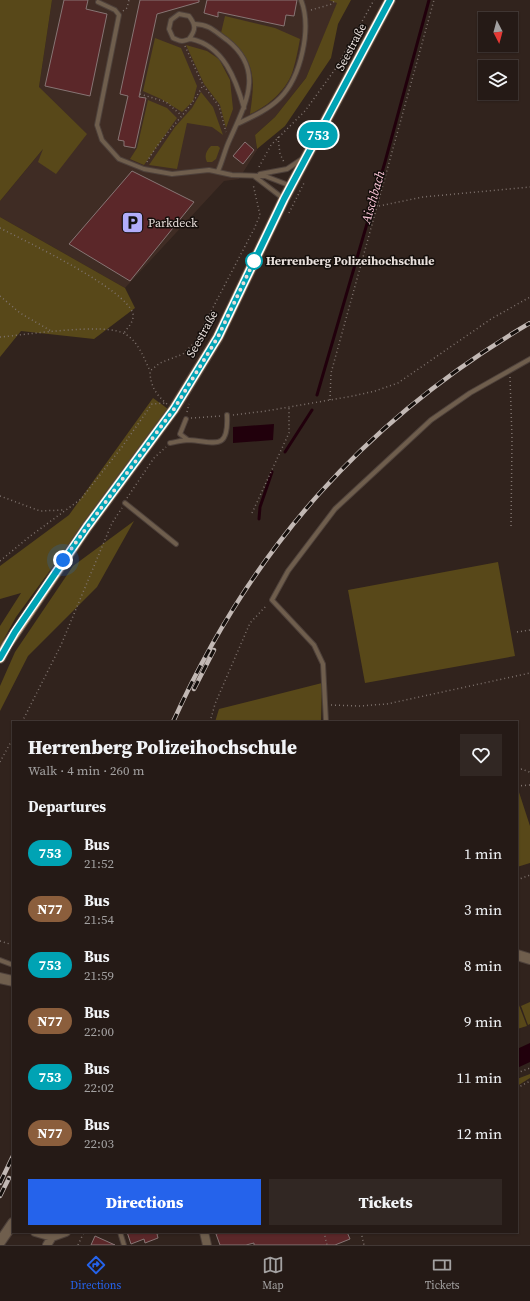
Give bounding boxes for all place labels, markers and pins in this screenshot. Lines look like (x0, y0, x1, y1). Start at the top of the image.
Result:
parking icon: Parkdeck (119, 210, 145, 236)
place label: Parkdeck (148, 215, 198, 231)
marker: Herrenberg Polizeihochschule (245, 252, 263, 270)
place label: Herrenberg Polizeihochschule (266, 253, 435, 269)

